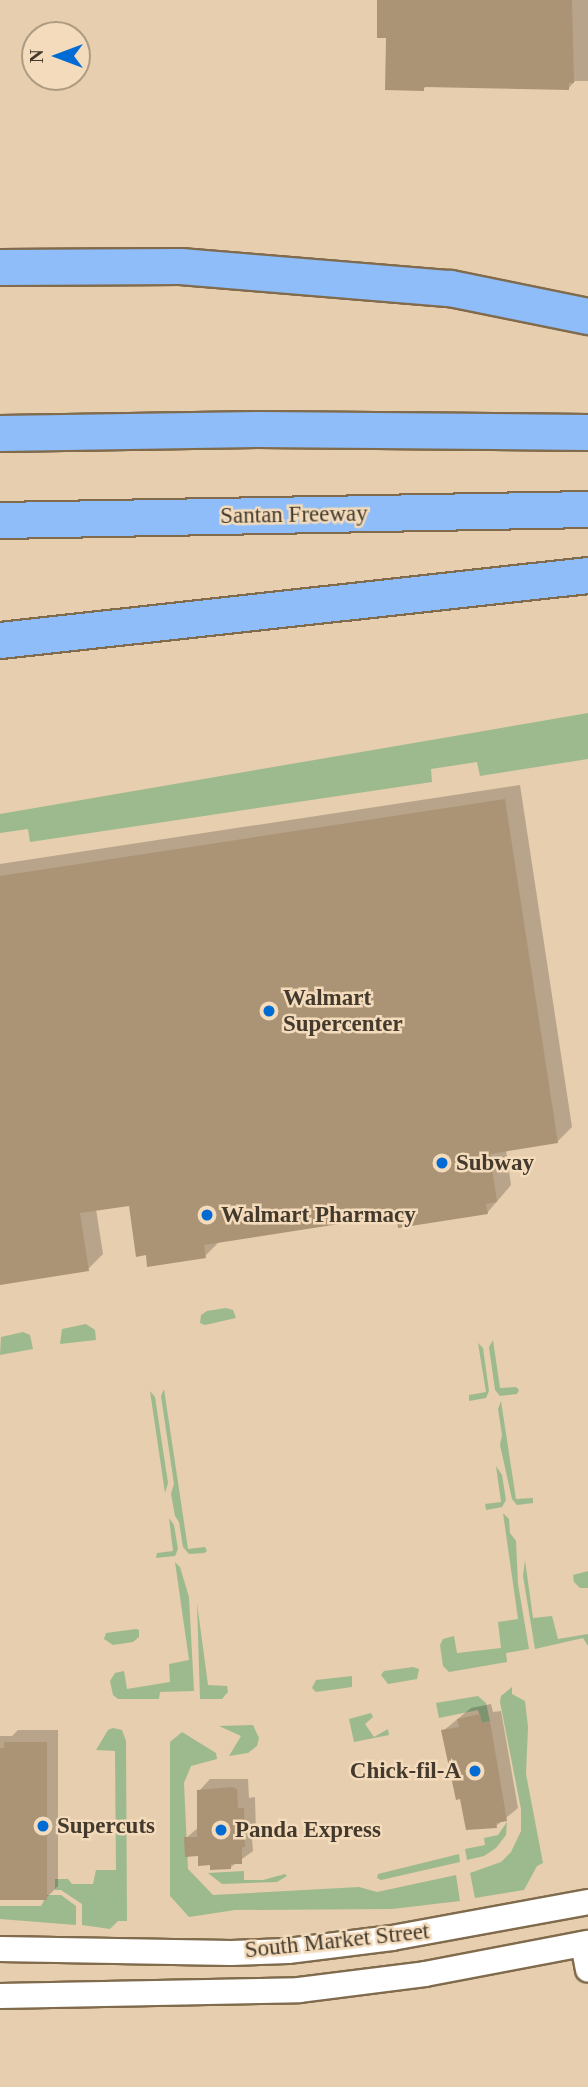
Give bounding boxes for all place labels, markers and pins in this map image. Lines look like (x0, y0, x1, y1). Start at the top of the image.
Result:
place label: Walmart Supercenter (283, 984, 403, 1038)
marker: Walmart Supercenter (261, 1003, 277, 1019)
place label: Subway (456, 1149, 534, 1177)
marker: Subway (434, 1155, 450, 1171)
place label: Walmart Pharmacy (221, 1201, 416, 1229)
marker: Walmart Pharmacy (199, 1207, 215, 1223)
place label: Chick-fil-A (350, 1757, 461, 1785)
marker: Chick-fil-A (467, 1763, 483, 1779)
place label: Supercuts (57, 1812, 155, 1840)
place label: Panda Express (235, 1816, 381, 1844)
marker: Supercuts (35, 1818, 51, 1834)
marker: Panda Express (213, 1822, 229, 1838)

